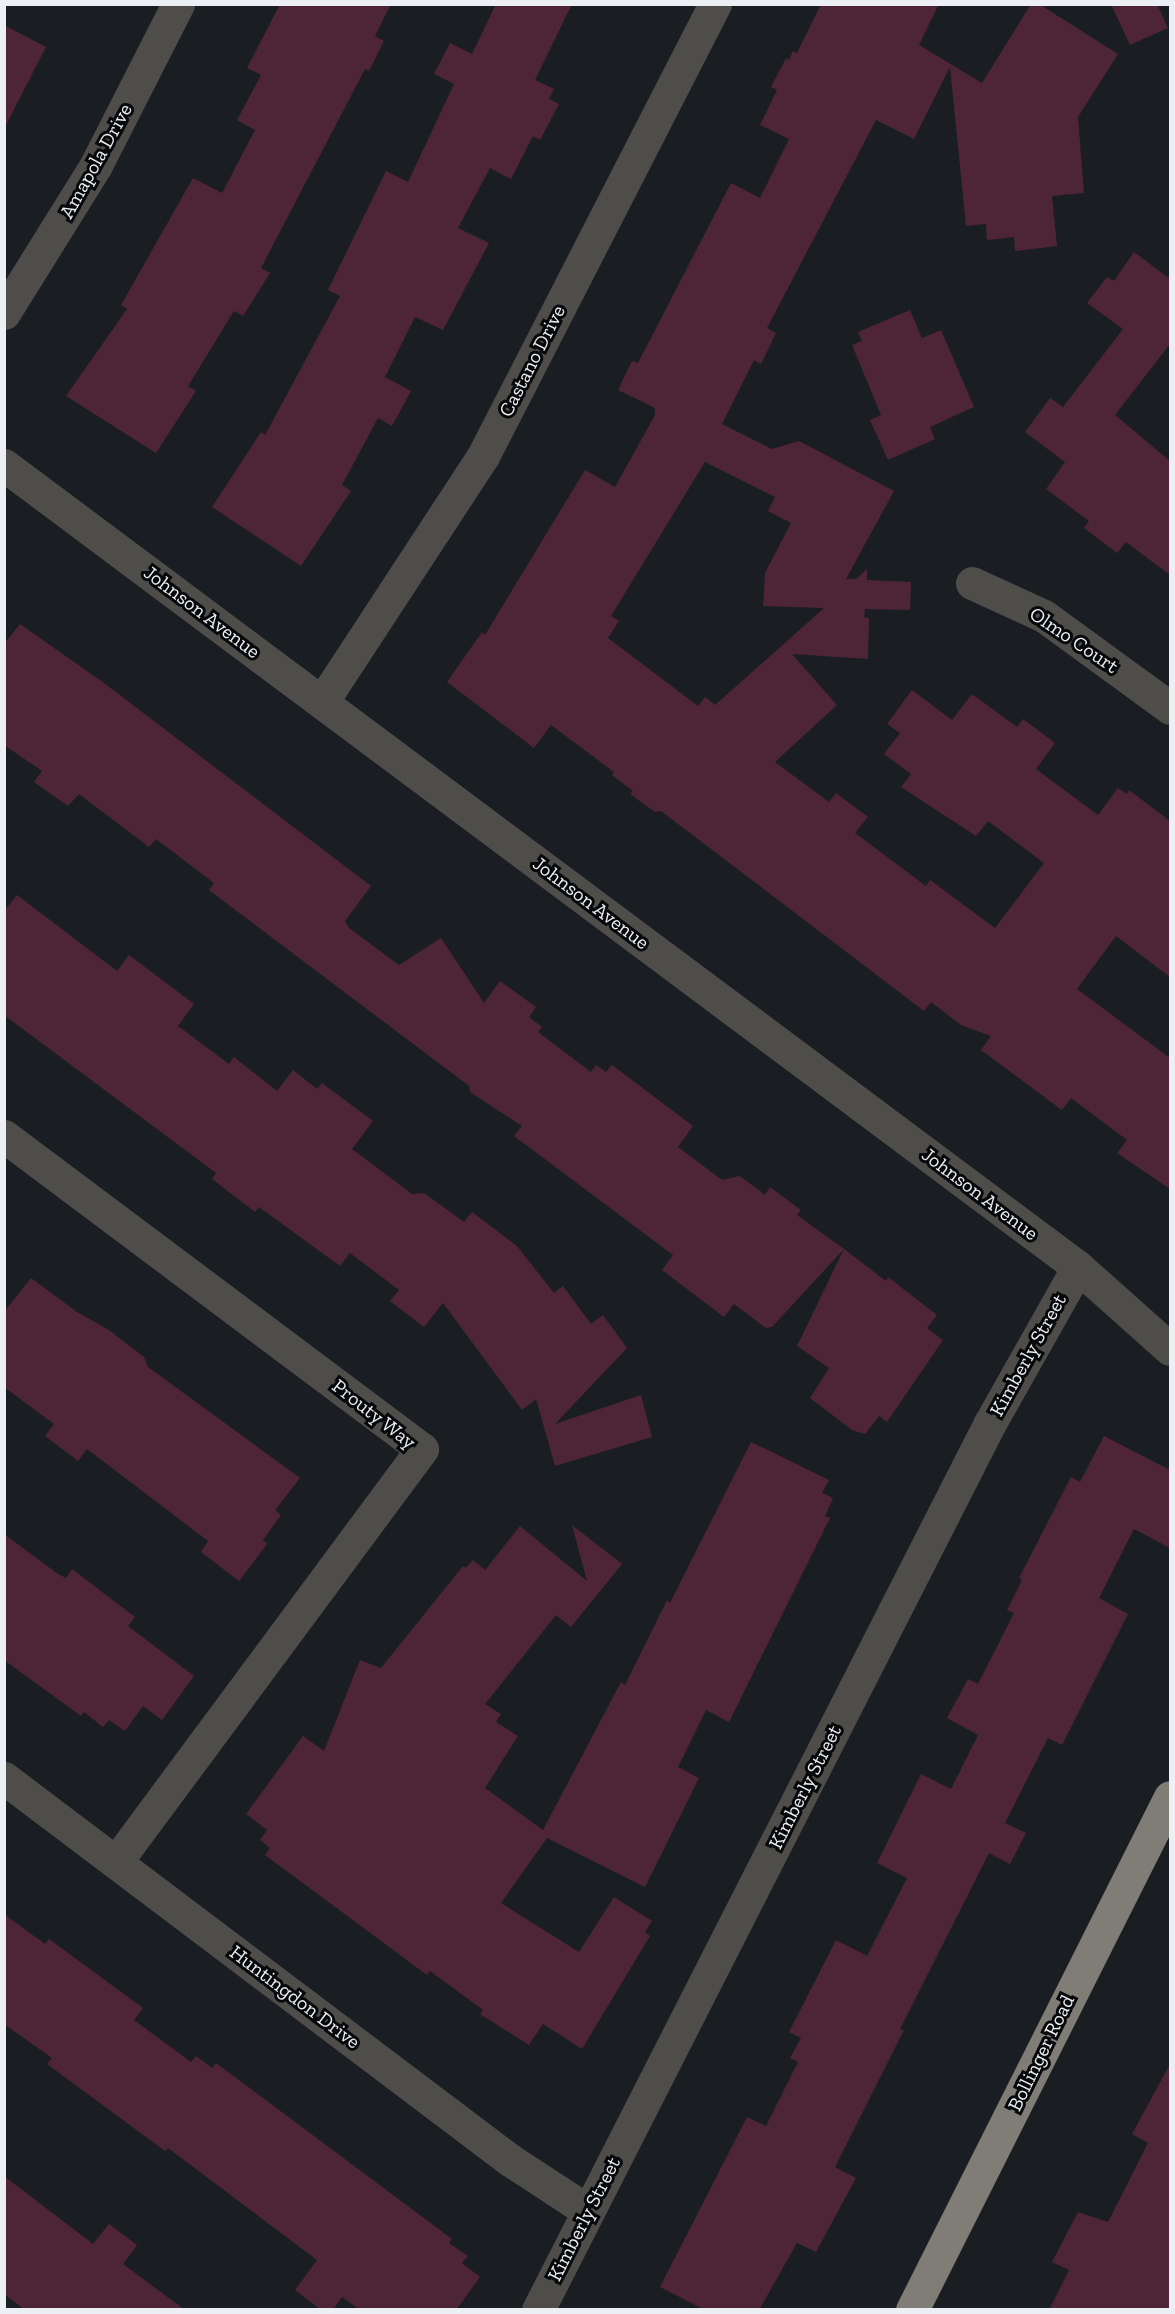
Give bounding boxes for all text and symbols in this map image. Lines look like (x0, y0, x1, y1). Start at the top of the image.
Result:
street label: Amapola Drive (55, 99, 137, 223)
street label: Castano Drive (494, 301, 570, 421)
street label: Johnson Avenue (139, 560, 265, 664)
street label: Olmo Court (1025, 602, 1123, 678)
street label: Johnson Avenue (528, 851, 654, 955)
street label: Johnson Avenue (917, 1142, 1043, 1246)
street label: Kimberly Street (984, 1289, 1072, 1421)
street label: Prouty Way (327, 1374, 421, 1454)
street label: Kimberly Street (763, 1721, 847, 1853)
street label: Huntingdon Drive (225, 1940, 365, 2054)
street label: Bollinger Road (1003, 1991, 1079, 2115)
street label: Kimberly Street (542, 2153, 626, 2285)

